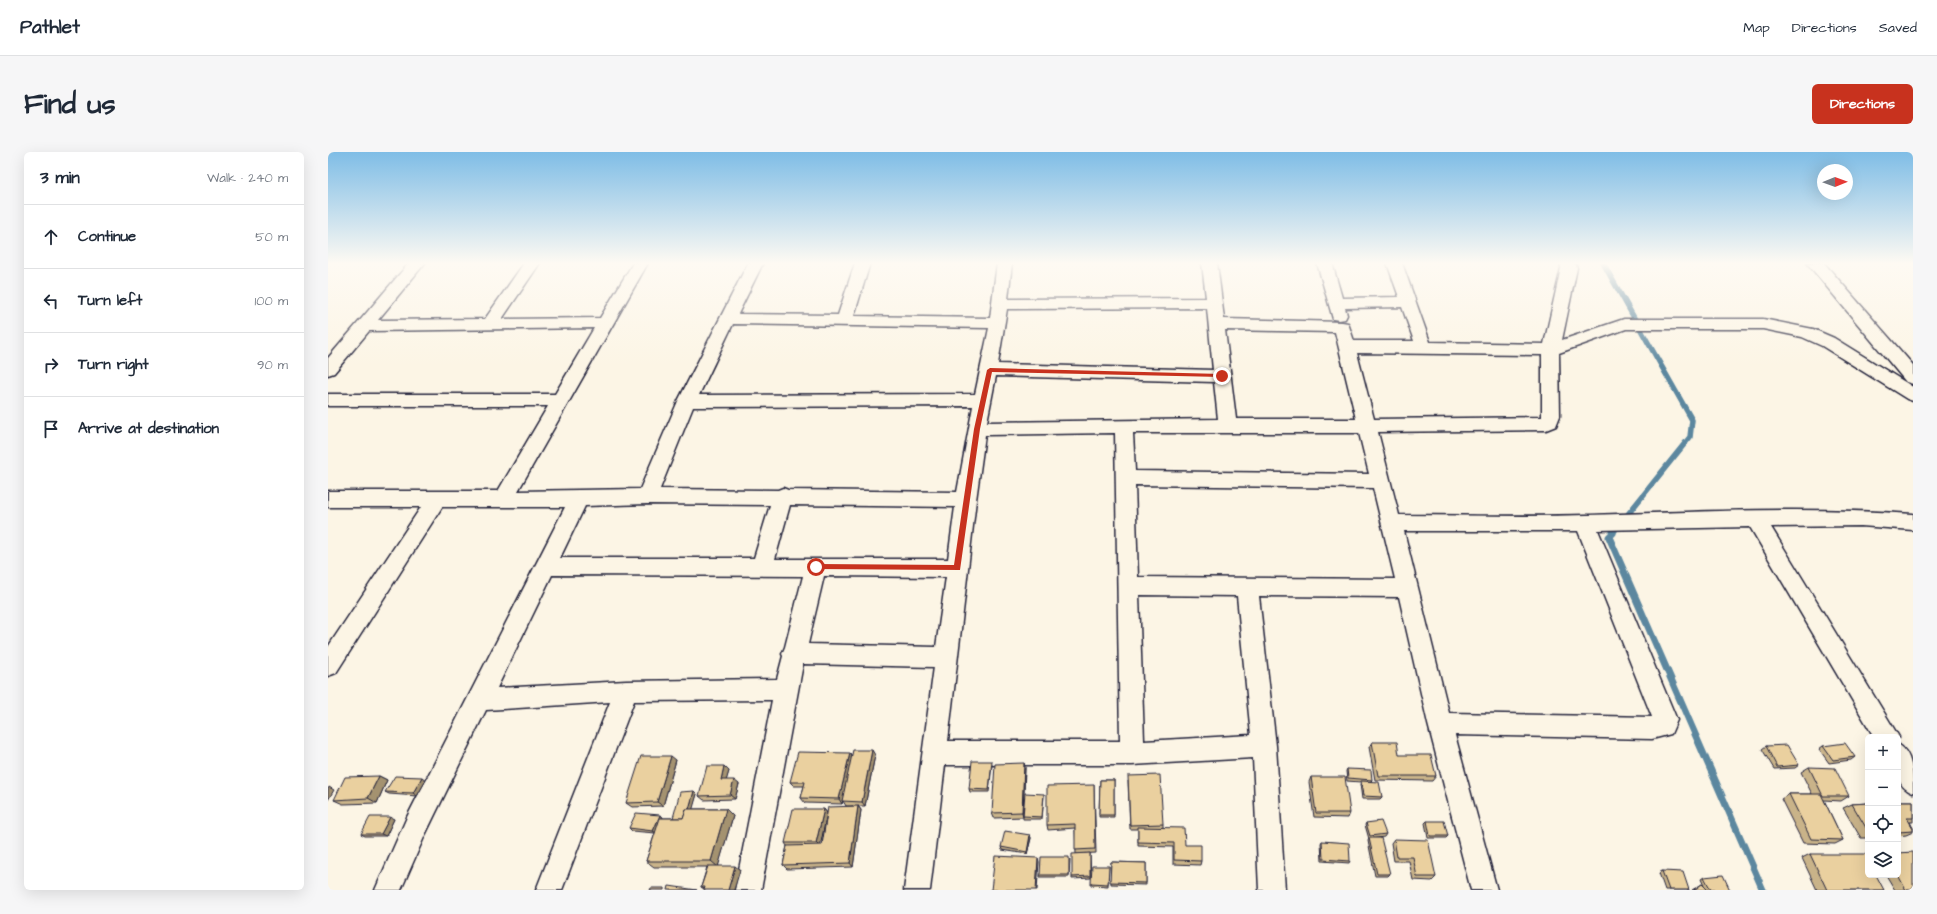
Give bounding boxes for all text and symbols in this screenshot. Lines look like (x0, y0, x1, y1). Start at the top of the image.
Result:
text: Pathlet (20, 14, 80, 41)
text: Map (1743, 18, 1770, 38)
text: Directions (1792, 18, 1857, 38)
text: Saved (1879, 18, 1917, 38)
button: Directions (1812, 84, 1913, 124)
text: Find us (24, 85, 115, 124)
north arrow (1817, 164, 1853, 200)
text: 3 min (40, 166, 80, 190)
text: Walk · 240 m (207, 169, 288, 187)
icon: ahead (40, 226, 62, 248)
text: Continue (78, 226, 136, 247)
text: 50 m (255, 228, 288, 246)
icon: left (40, 290, 62, 312)
text: Turn left (78, 290, 142, 311)
text: 100 m (255, 292, 288, 310)
icon: right (40, 354, 62, 376)
text: Turn right (78, 354, 149, 375)
text: 90 m (257, 356, 288, 374)
route end (1213, 367, 1231, 385)
icon: arrive (40, 418, 62, 440)
text: Arrive at destination (78, 418, 219, 439)
route start (807, 558, 825, 576)
map controls (1865, 734, 1901, 878)
button: + (1865, 734, 1901, 770)
button: − (1865, 770, 1901, 806)
button: locate (1865, 806, 1901, 842)
button: layers (1865, 842, 1901, 878)

